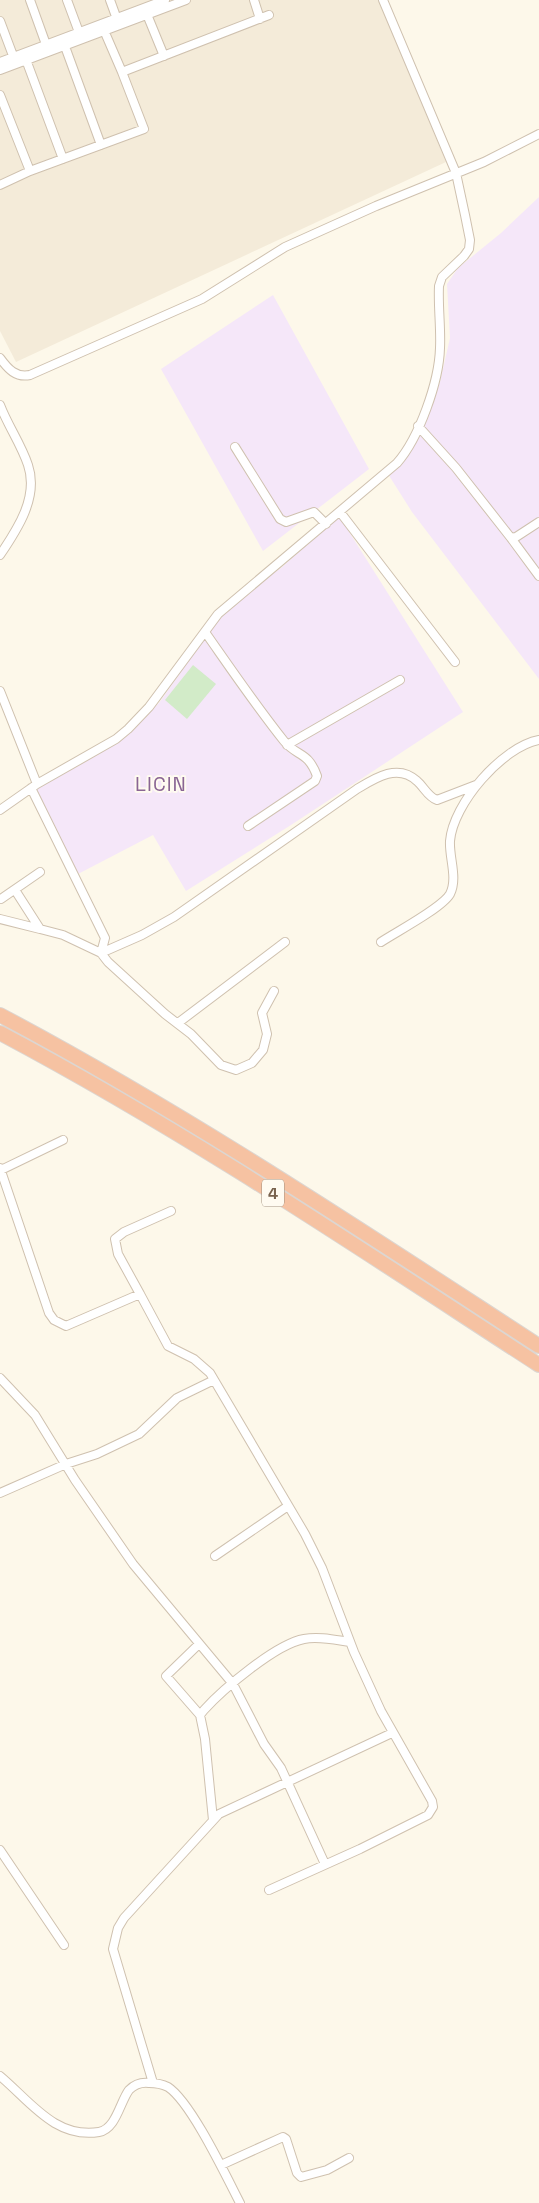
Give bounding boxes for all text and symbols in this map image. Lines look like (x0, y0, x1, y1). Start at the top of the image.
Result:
district label: LICIN (135, 771, 187, 797)
road number: 4 (262, 1180, 284, 1206)

